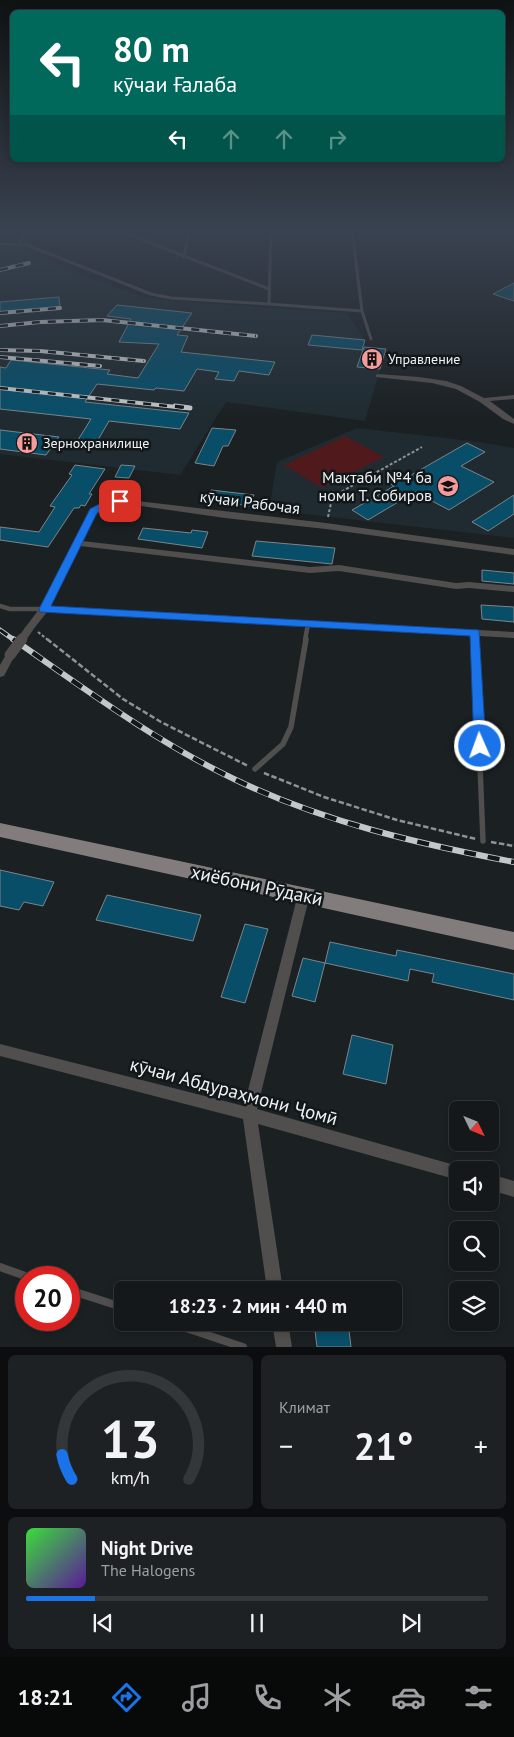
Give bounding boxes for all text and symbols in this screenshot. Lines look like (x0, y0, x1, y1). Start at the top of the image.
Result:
text: 80 m (113, 26, 190, 72)
icon: left (30, 30, 95, 95)
text: кӯчаи Ғалаба (113, 70, 237, 98)
icon: left (164, 125, 192, 153)
icon: ahead (217, 125, 245, 153)
icon: ahead (270, 125, 298, 153)
icon: right (323, 125, 351, 153)
building icon: Управление (360, 347, 384, 371)
place label: Управление (388, 350, 460, 368)
building icon: Зернохранилище (15, 431, 39, 455)
place label: Зернохранилище (43, 434, 149, 452)
place label: Мактаби №4 ба номи Т. Собиров (319, 467, 432, 505)
school or university icon: Мактаби №4 ба номи Т. Собиров (436, 474, 460, 498)
pin (99, 480, 141, 522)
street label: кӯчаи Рабочая (199, 486, 301, 518)
icon: arrive (106, 487, 134, 515)
position arrow (453, 719, 505, 771)
street label: хиёбони Рӯдакӣ (189, 859, 325, 911)
street label: кӯчаи Абдураҳмони Ҷомӣ (127, 1052, 341, 1130)
north arrow (449, 1101, 499, 1151)
map controls (449, 1101, 499, 1331)
button: sound (449, 1161, 499, 1211)
button: search (449, 1221, 499, 1271)
speed limit sign: 20 (15, 1266, 80, 1331)
button: layers (449, 1281, 499, 1331)
text: 18:23 · 2 мин · 440 m (169, 1294, 347, 1318)
text: Климат (279, 1397, 330, 1417)
text: 13 (101, 1405, 160, 1472)
text: 21° (354, 1421, 413, 1470)
text: − (279, 1427, 293, 1464)
text: + (474, 1427, 488, 1464)
text: km/h (111, 1466, 150, 1489)
text: Night Drive (101, 1536, 193, 1560)
text: The Halogens (101, 1560, 195, 1580)
icon: previous (89, 1609, 117, 1637)
icon: pause (243, 1609, 271, 1637)
icon: next (397, 1609, 425, 1637)
icon: directions (109, 1680, 144, 1715)
icon: music (179, 1680, 214, 1715)
icon: phone (250, 1680, 285, 1715)
icon: climate (320, 1680, 355, 1715)
icon: car (391, 1680, 426, 1715)
icon: filters (461, 1680, 496, 1715)
text: 18:21 (18, 1683, 74, 1711)

